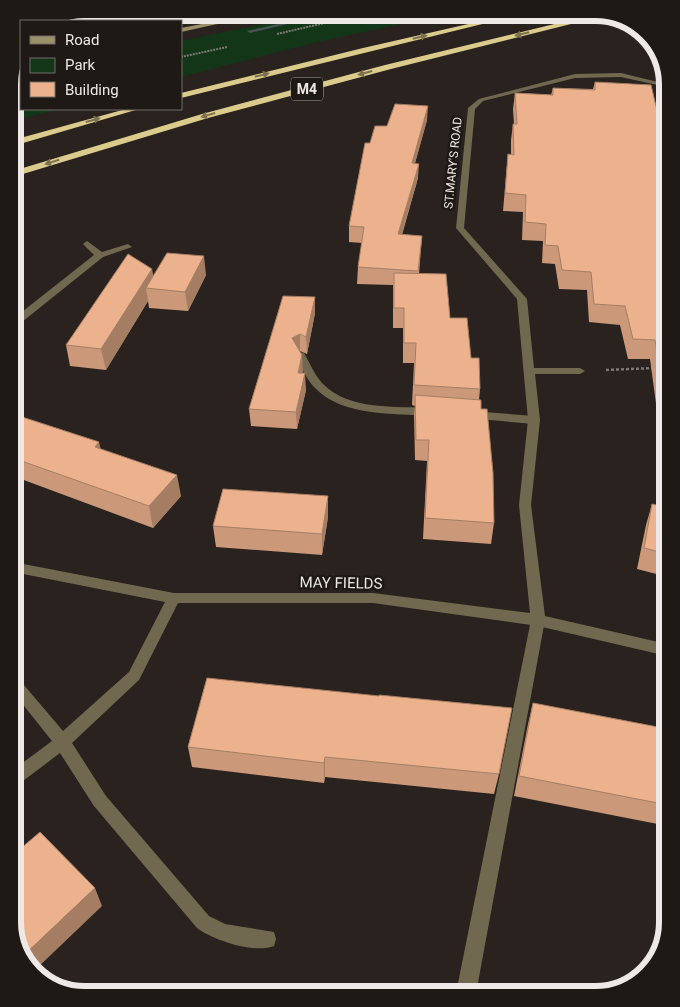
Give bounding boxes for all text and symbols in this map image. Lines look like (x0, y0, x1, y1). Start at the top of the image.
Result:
legend (20, 20, 182, 110)
one-way arrow (515, 30, 530, 38)
text: Road (65, 31, 99, 49)
one-way arrow (413, 33, 428, 41)
text: Park (65, 56, 96, 74)
one-way arrow (357, 69, 372, 77)
one-way arrow (255, 71, 270, 79)
road number: M4 (291, 78, 323, 100)
text: Building (65, 81, 119, 99)
one-way arrow (200, 111, 215, 119)
one-way arrow (86, 116, 101, 124)
street label: ST.MARY'S ROAD (441, 116, 465, 210)
one-way arrow (44, 158, 59, 166)
street label: MAY FIELDS (299, 573, 383, 593)

